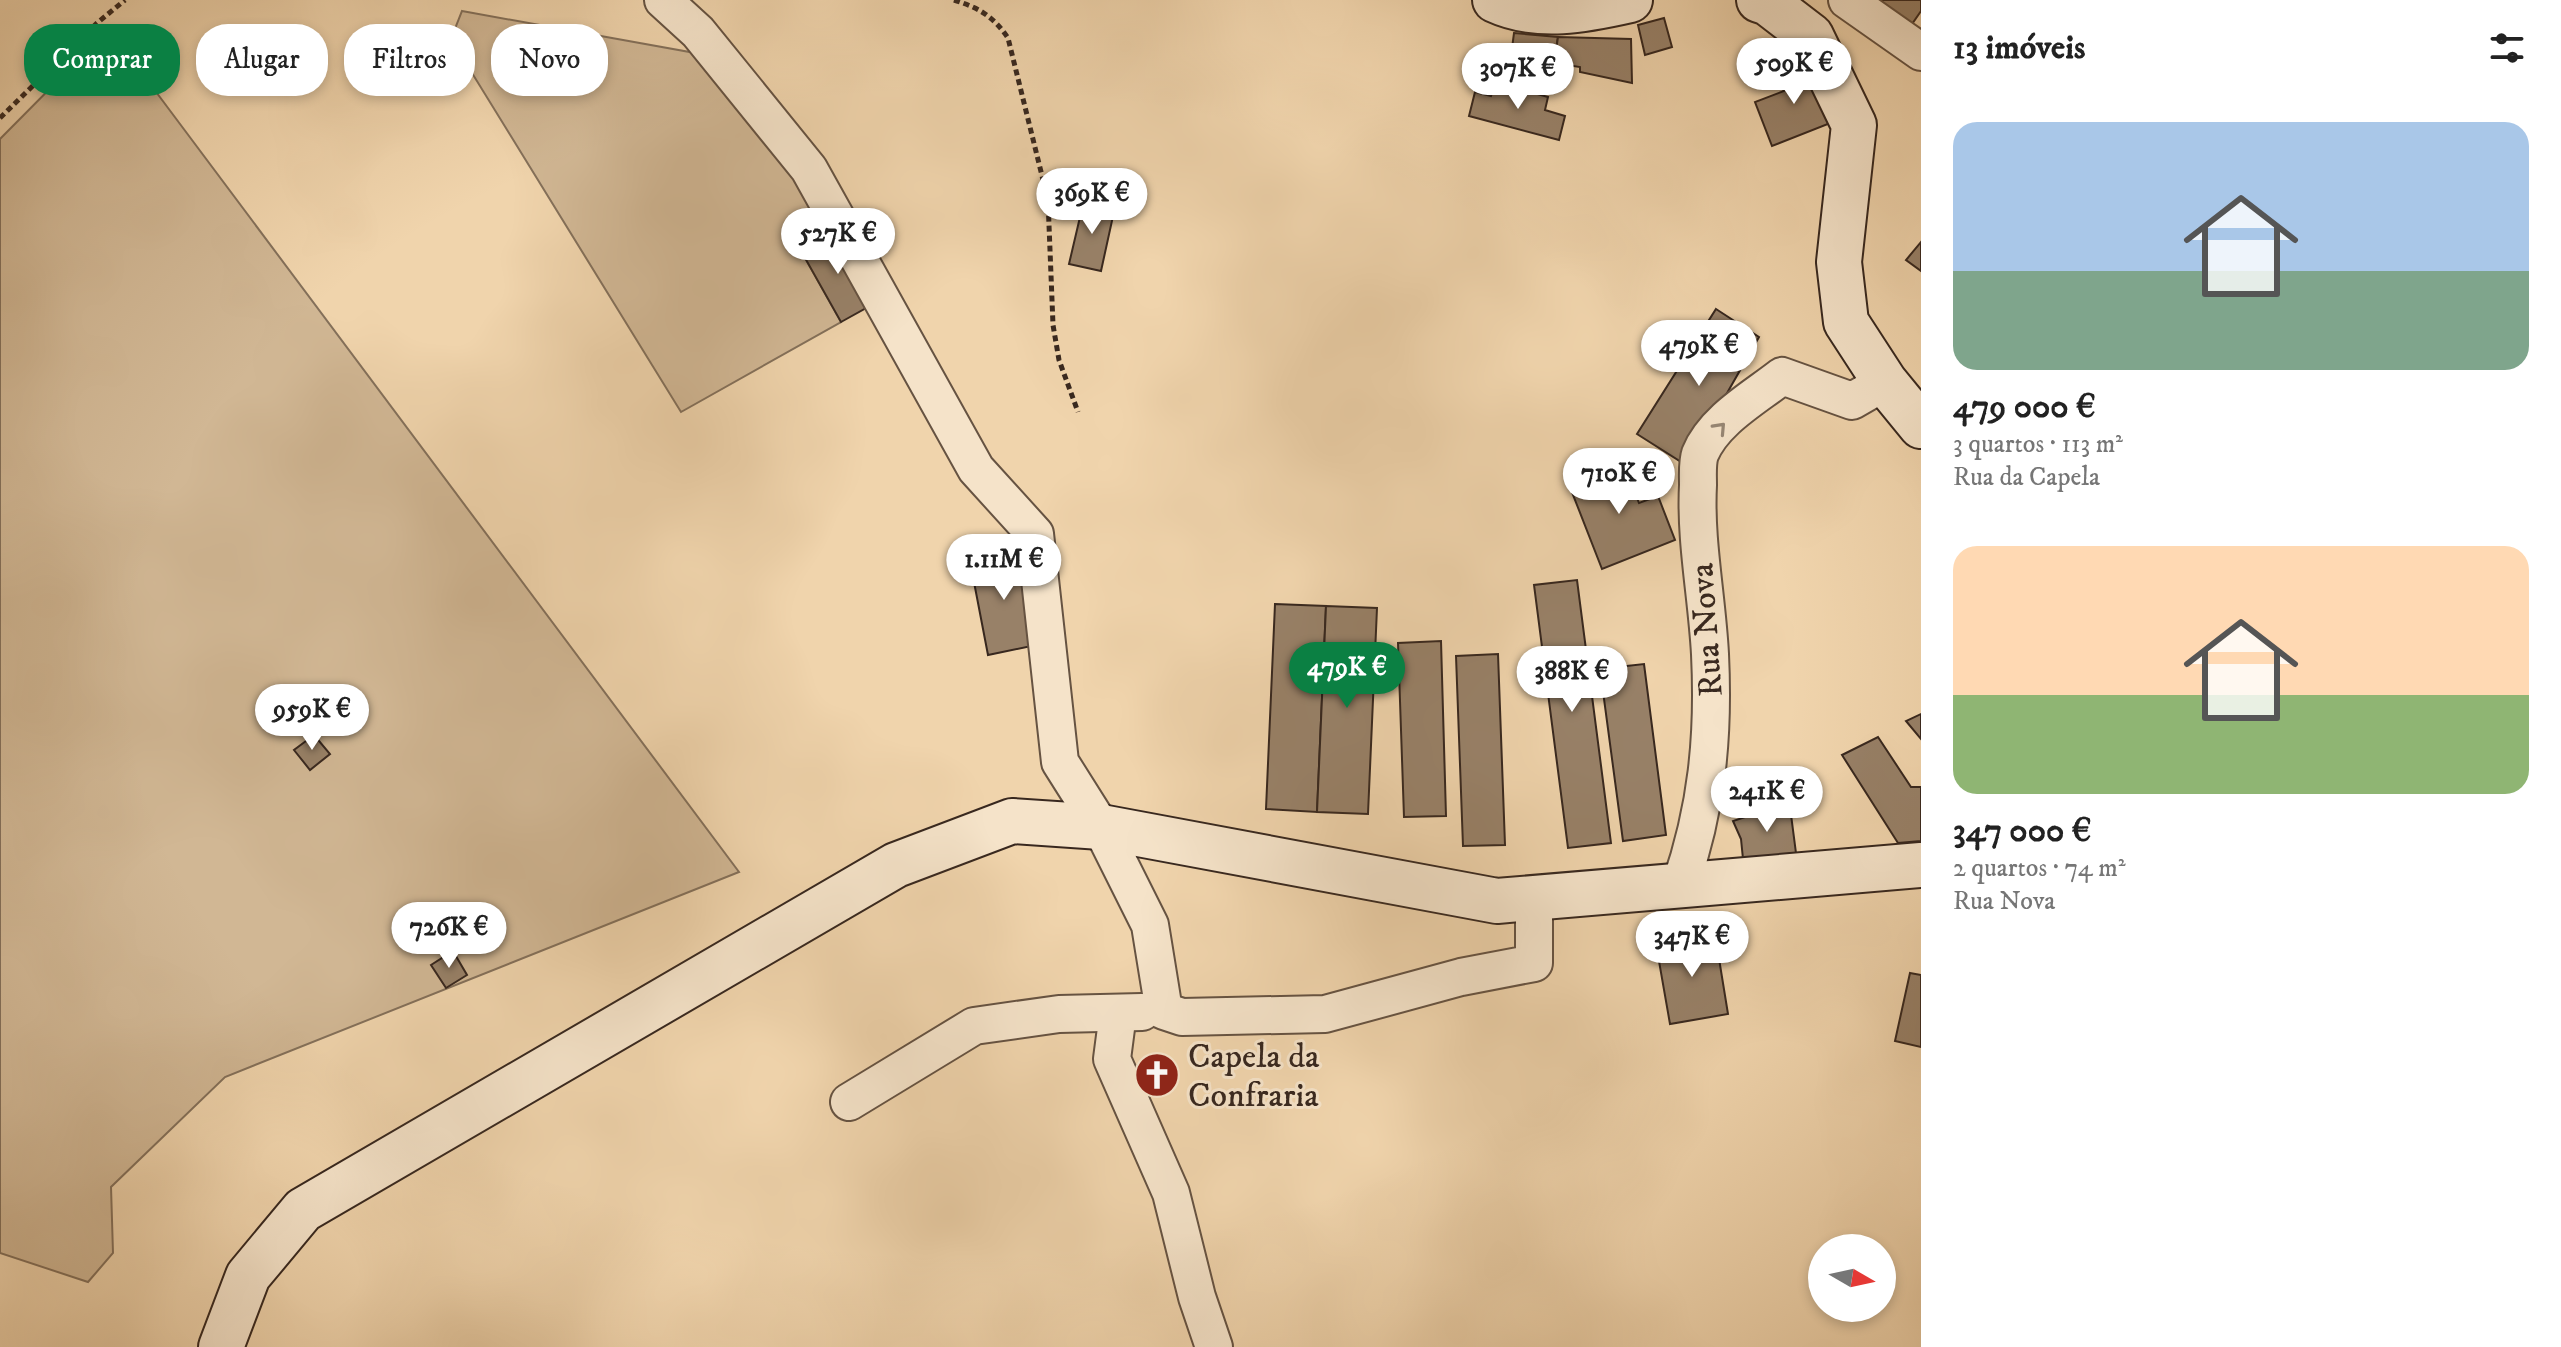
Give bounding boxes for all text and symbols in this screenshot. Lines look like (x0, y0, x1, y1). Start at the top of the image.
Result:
chip: Comprar (24, 24, 180, 96)
chip: Alugar (196, 24, 328, 96)
chip: Filtros (344, 24, 475, 96)
chip: Novo (491, 24, 608, 96)
icon: filters (2485, 26, 2529, 70)
text: 13 imóveis (1953, 27, 2085, 69)
pin: 509K € (1729, 38, 1859, 106)
pin: 307K € (1453, 43, 1583, 111)
text: 509K € (1755, 47, 1833, 80)
text: 307K € (1480, 52, 1556, 85)
pin: 369K € (1027, 168, 1157, 236)
icon: home (2169, 174, 2313, 318)
text: 369K € (1054, 177, 1130, 210)
pin: 527K € (773, 208, 903, 276)
text: 527K € (799, 217, 877, 250)
pin: 479K € (1634, 320, 1764, 388)
text: 479K € (1659, 329, 1739, 362)
text: 479 000 € (1953, 386, 2096, 428)
one-way arrow (1710, 423, 1725, 437)
text: 3 quartos · 113 m² (1953, 428, 2123, 461)
pin: 710K € (1554, 448, 1684, 516)
text: 710K € (1581, 457, 1657, 490)
text: Rua da Capela (1953, 461, 2100, 494)
pin: 1.11M € (930, 534, 1078, 602)
text: 1.11M € (964, 543, 1044, 576)
street label: Rua Nova (1681, 561, 1733, 698)
icon: home (2169, 598, 2313, 742)
pin: 479K € (1282, 642, 1412, 710)
pin: 388K € (1507, 646, 1637, 714)
text: 479K € (1307, 651, 1387, 684)
text: 388K € (1535, 655, 1609, 688)
pin: 959K € (247, 684, 377, 752)
text: 959K € (273, 693, 351, 726)
pin: 241K € (1702, 766, 1832, 834)
text: 241K € (1729, 775, 1805, 808)
text: 347 000 € (1953, 810, 2091, 852)
text: 2 quartos · 74 m² (1953, 852, 2126, 885)
text: Rua Nova (1953, 885, 2055, 918)
pin: 726K € (384, 902, 514, 970)
text: 726K € (409, 911, 489, 944)
pin: 347K € (1627, 911, 1757, 979)
text: 347K € (1654, 920, 1730, 953)
place label: Capela da Confraria (1188, 1036, 1320, 1117)
church icon: Capela da Confraria (1133, 1051, 1181, 1099)
north arrow (1808, 1234, 1896, 1322)
map controls (1808, 1234, 1896, 1322)

